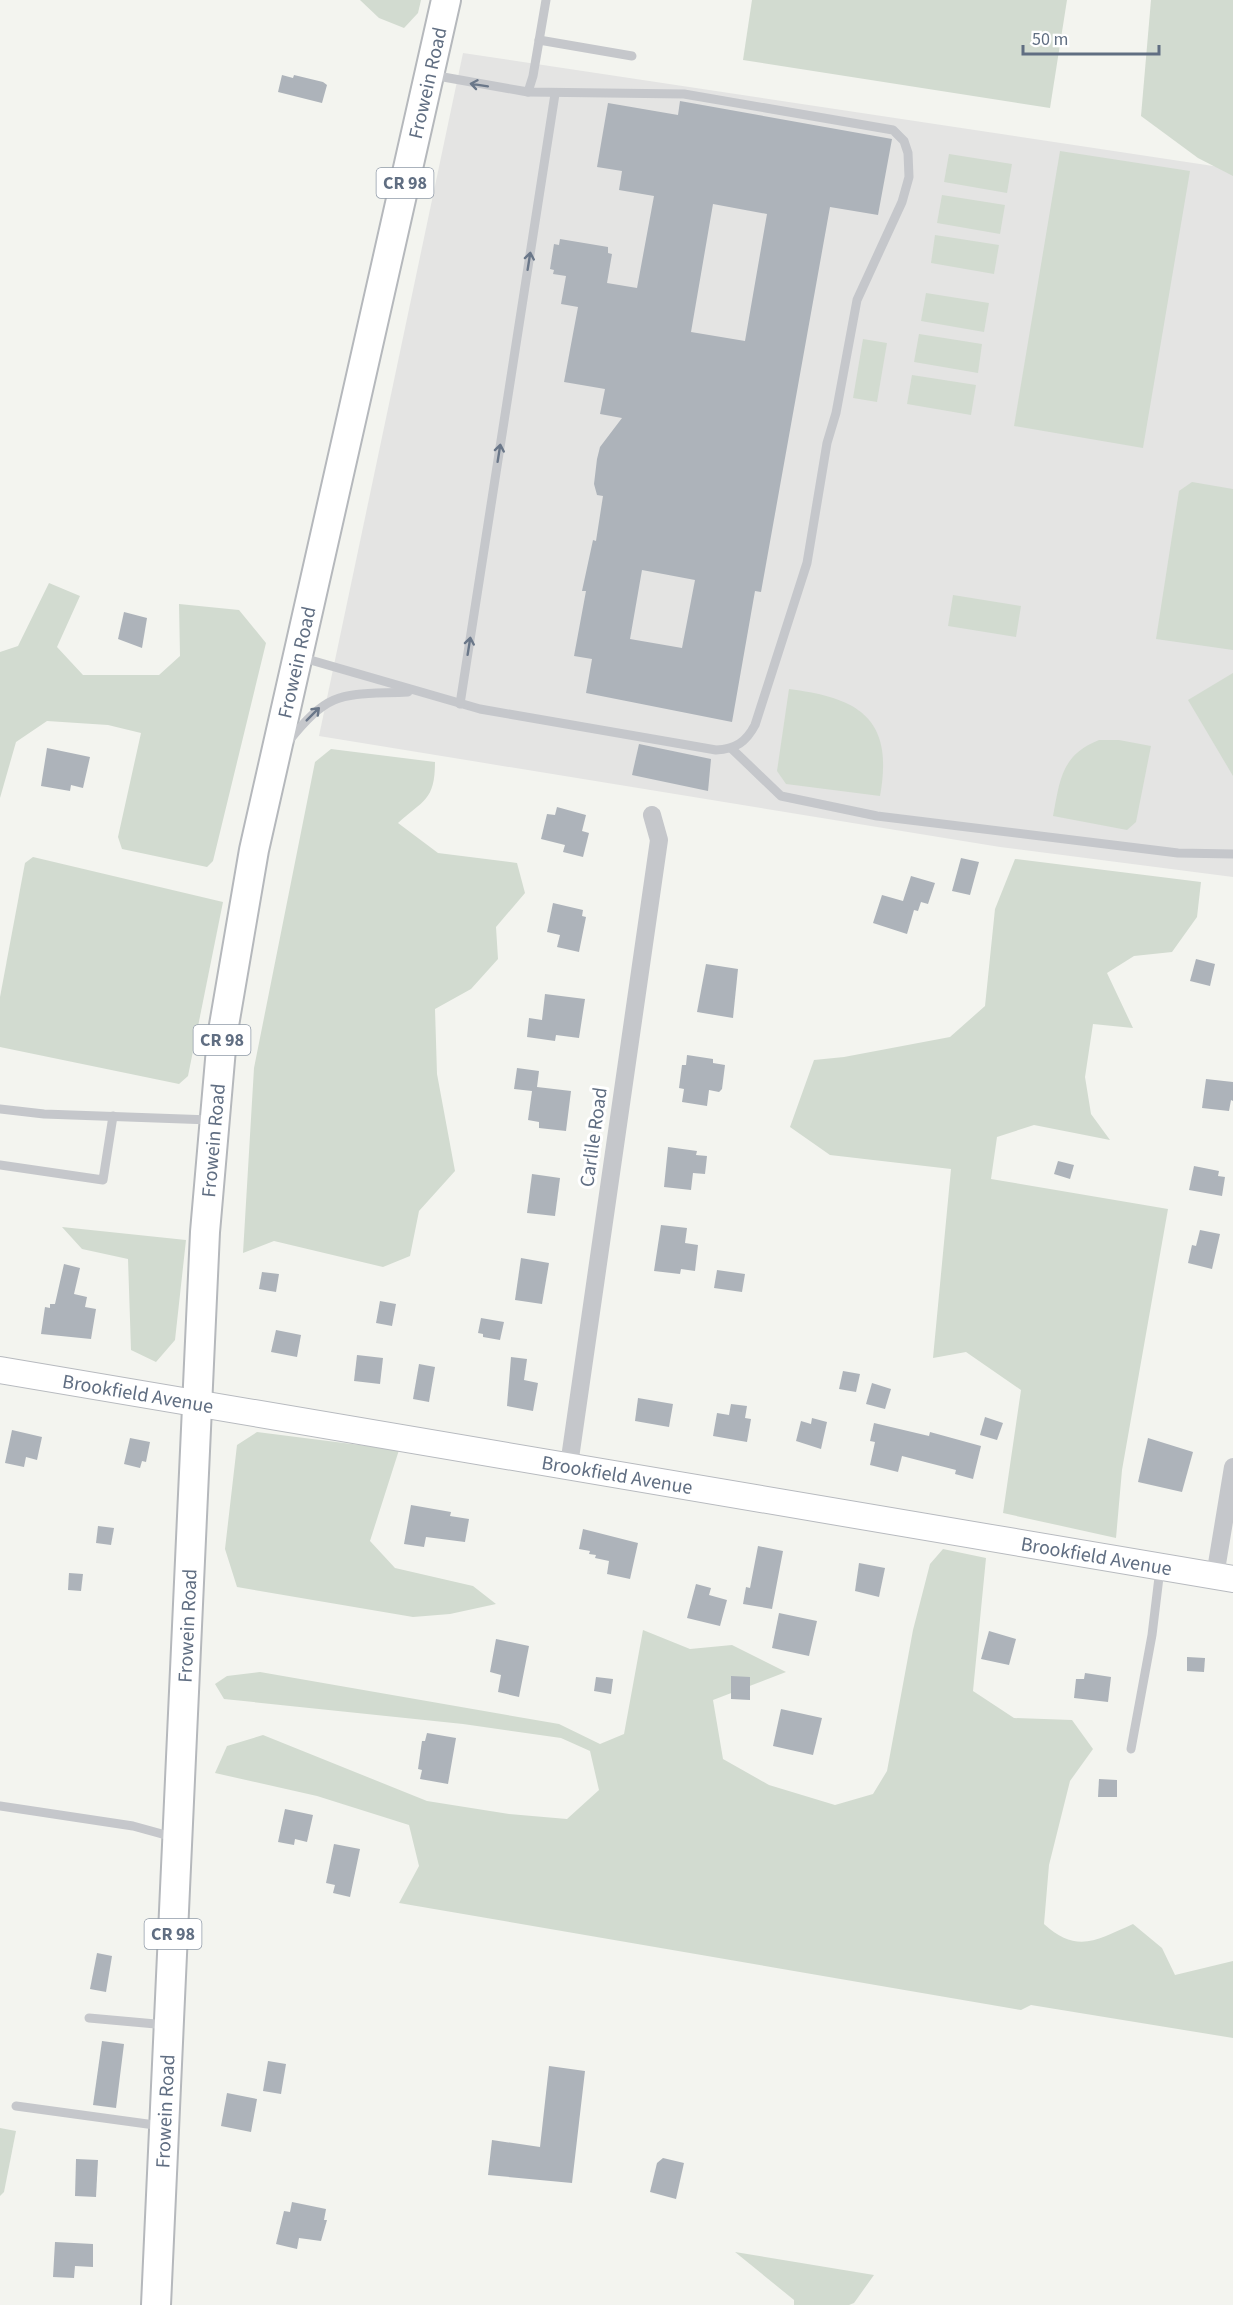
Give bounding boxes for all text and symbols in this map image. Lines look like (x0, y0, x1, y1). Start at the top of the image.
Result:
scale bar (1023, 18, 1160, 56)
street label: Frowein Road (402, 24, 454, 142)
text: 50 m (1032, 27, 1068, 52)
one-way arrow (469, 79, 489, 90)
road number: CR 98 (376, 168, 434, 198)
one-way arrow (524, 251, 535, 271)
one-way arrow (494, 444, 505, 464)
street label: Frowein Road (271, 604, 324, 721)
one-way arrow (464, 637, 475, 656)
one-way arrow (306, 706, 320, 721)
road number: CR 98 (194, 1025, 250, 1055)
street label: Frowein Road (195, 1083, 233, 1199)
street label: Carlile Road (573, 1085, 615, 1189)
street label: Brookfield Avenue (60, 1368, 216, 1421)
street label: Brookfield Avenue (539, 1449, 695, 1502)
street label: Brookfield Avenue (1019, 1530, 1174, 1583)
street label: Frowein Road (171, 1568, 205, 1683)
road number: CR 98 (144, 1919, 201, 1949)
street label: Frowein Road (149, 2054, 182, 2169)

